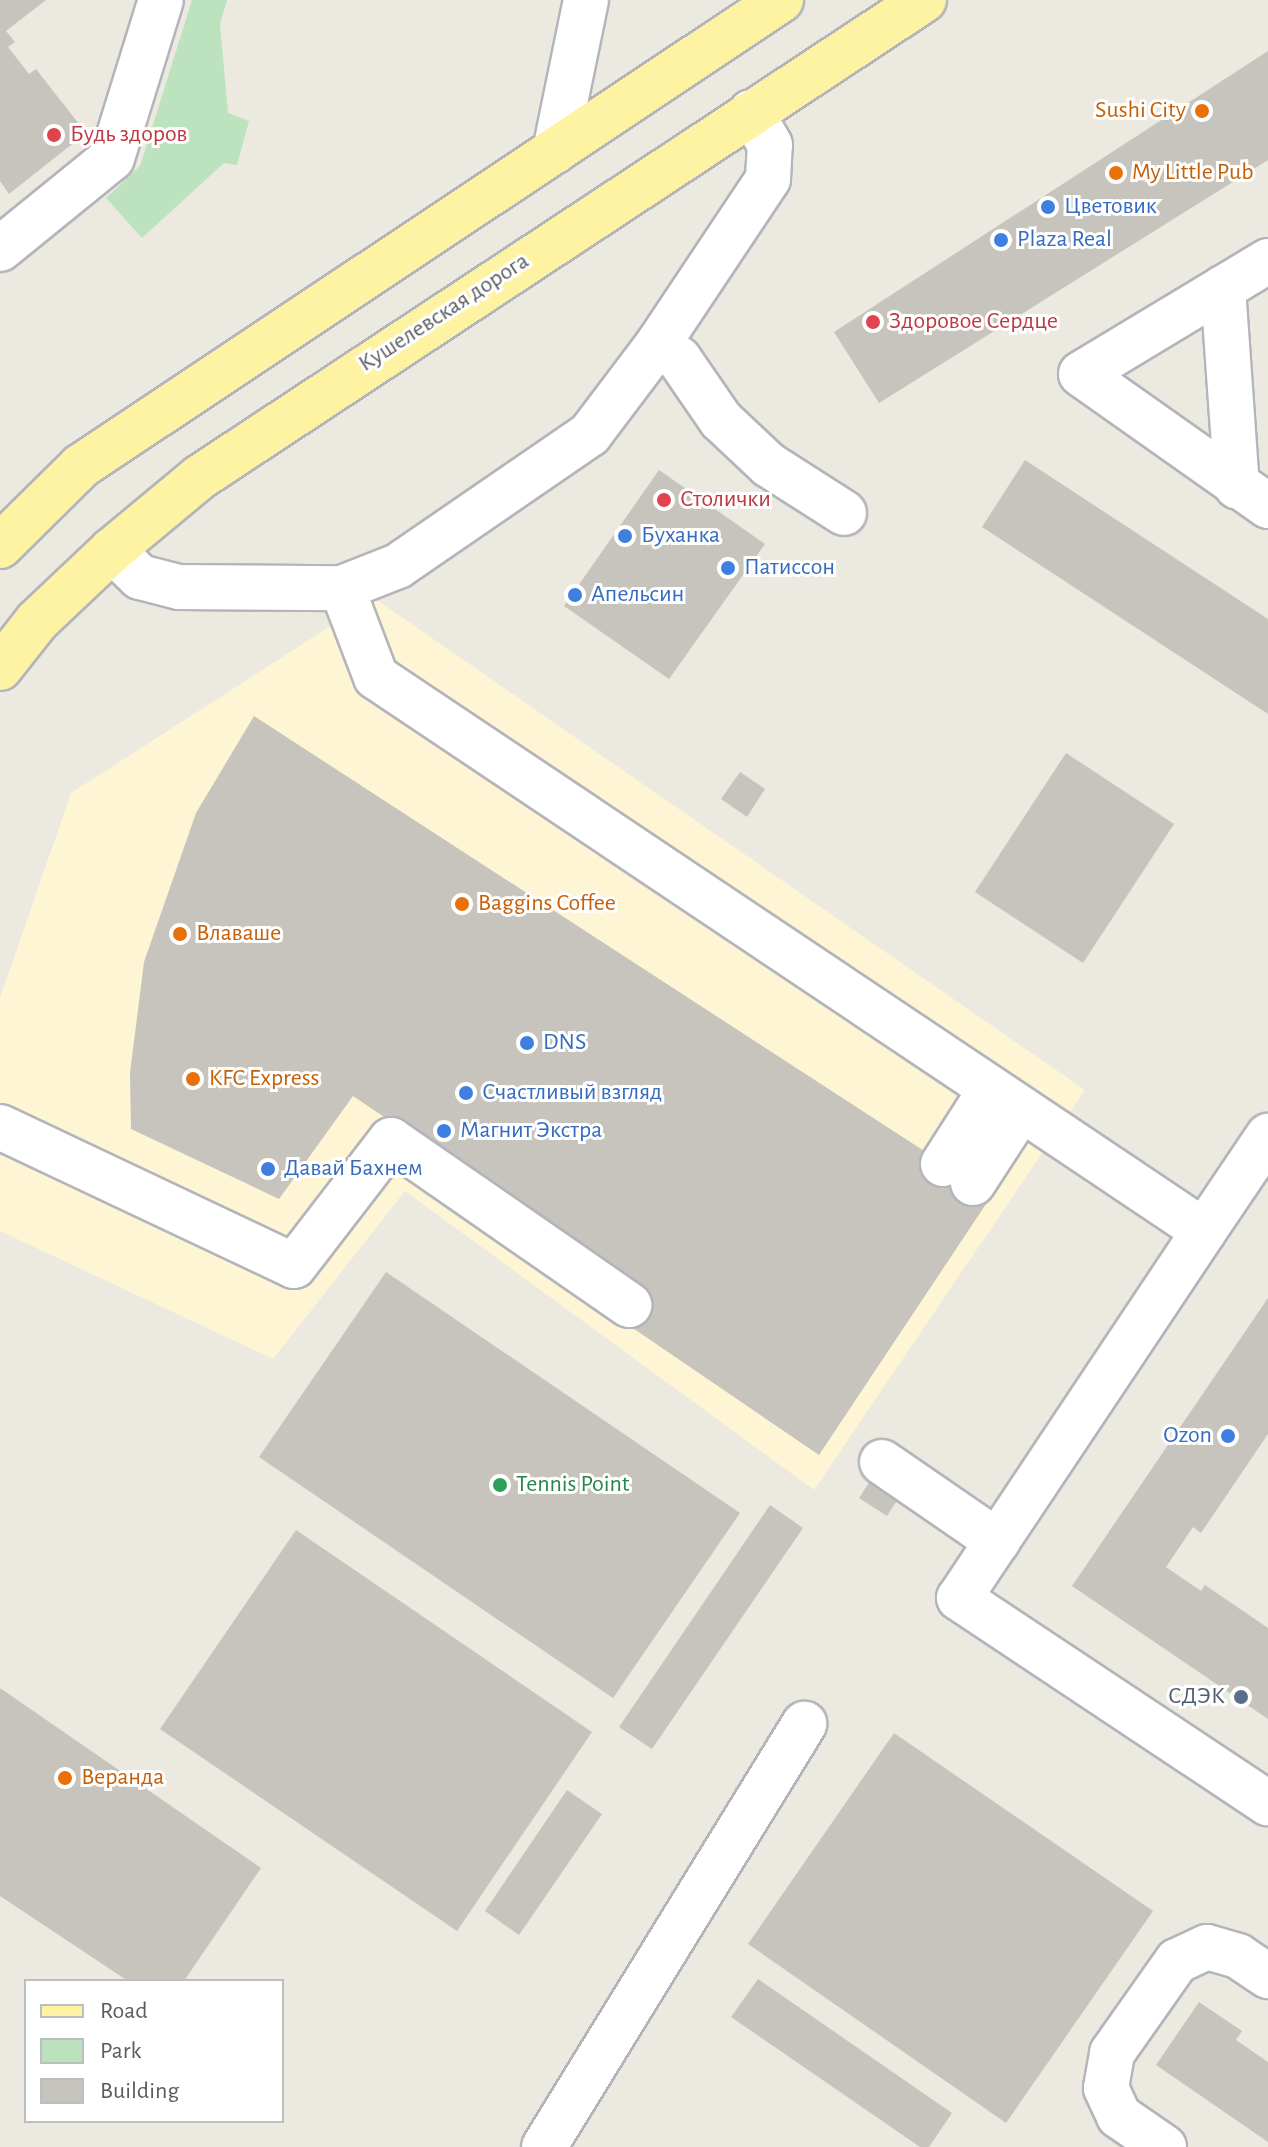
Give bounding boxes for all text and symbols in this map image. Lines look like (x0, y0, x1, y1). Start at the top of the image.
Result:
place label: Sushi City (1095, 97, 1186, 125)
marker: Sushi City (1193, 102, 1211, 120)
place label: Будь здоров (70, 121, 187, 149)
marker: Будь здоров (45, 126, 63, 144)
place label: My Little Pub (1132, 159, 1253, 187)
marker: My Little Pub (1107, 164, 1125, 182)
place label: Цветовик (1064, 193, 1157, 221)
marker: Цветовик (1039, 198, 1057, 216)
place label: Plaza Real (1017, 226, 1112, 254)
marker: Plaza Real (992, 231, 1010, 249)
street label: Кушелевская дорога (353, 247, 535, 379)
place label: Здоровое Сердце (889, 308, 1058, 336)
marker: Здоровое Сердце (864, 313, 882, 331)
place label: Столички (680, 486, 771, 514)
marker: Столички (655, 491, 673, 509)
place label: Буханка (641, 522, 720, 550)
marker: Буханка (616, 527, 634, 545)
place label: Патиссон (744, 554, 835, 582)
marker: Патиссон (719, 559, 737, 577)
place label: Апельсин (591, 581, 684, 609)
marker: Апельсин (566, 586, 584, 604)
place label: Baggins Coffee (478, 890, 616, 918)
marker: Baggins Coffee (453, 895, 471, 913)
place label: Влаваше (196, 920, 281, 948)
marker: Влаваше (171, 925, 189, 943)
place label: DNS (543, 1029, 586, 1057)
marker: DNS (518, 1034, 536, 1052)
place label: KFC Express (209, 1065, 319, 1093)
marker: KFC Express (184, 1070, 202, 1088)
place label: Счастливый взгляд (482, 1079, 662, 1107)
marker: Счастливый взгляд (457, 1084, 475, 1102)
place label: Магнит Экстра (460, 1117, 602, 1145)
marker: Магнит Экстра (435, 1122, 453, 1140)
place label: Давай Бахнем (284, 1155, 423, 1183)
marker: Давай Бахнем (259, 1160, 277, 1178)
place label: Ozon (1163, 1422, 1212, 1450)
marker: Ozon (1219, 1427, 1237, 1445)
place label: Tennis Point (516, 1471, 630, 1499)
marker: Tennis Point (491, 1476, 509, 1494)
place label: СДЭК (1168, 1683, 1225, 1711)
marker: СДЭК (1232, 1688, 1250, 1706)
place label: Веранда (81, 1764, 164, 1792)
marker: Веранда (56, 1769, 74, 1787)
legend (24, 1979, 284, 2123)
text: Road (100, 1999, 148, 2023)
text: Park (100, 2039, 141, 2063)
text: Building (100, 2079, 179, 2103)

